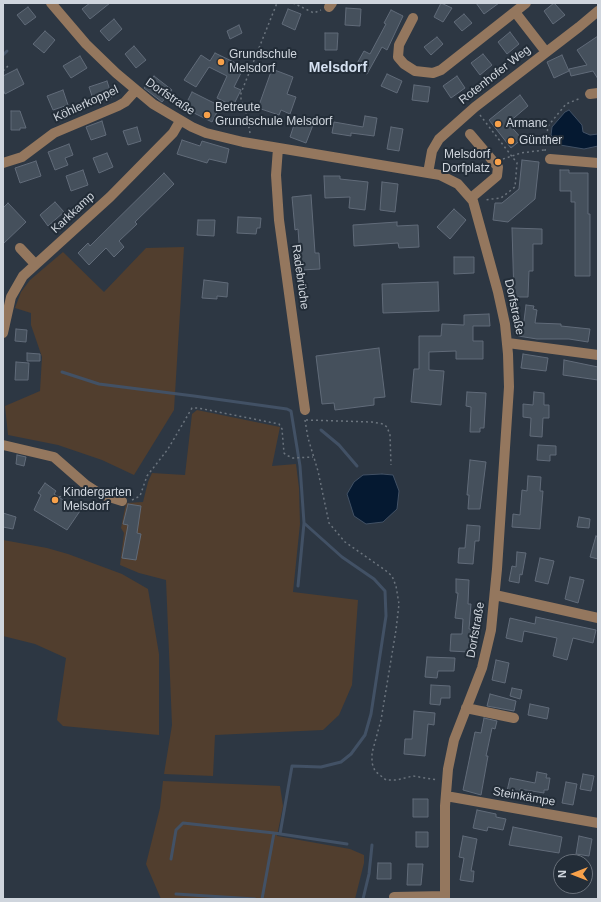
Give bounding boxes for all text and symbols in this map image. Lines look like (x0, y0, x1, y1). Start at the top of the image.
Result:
street label: Rotenhofer Weg (456, 42, 534, 108)
place label: Grundschule Melsdorf (229, 48, 297, 76)
marker: Grundschule Melsdorf (216, 57, 226, 67)
district label: Melsdorf (309, 60, 367, 76)
street label: Dorfstraße (142, 75, 198, 119)
street label: Köhlerkoppel (51, 83, 121, 125)
place label: Betreute Grundschule Melsdorf (215, 101, 332, 129)
marker: Betreute Grundschule Melsdorf (202, 110, 212, 120)
place label: Armanc (506, 117, 547, 131)
marker: Armanc (493, 119, 503, 129)
place label: Günther (519, 134, 562, 148)
marker: Günther (506, 136, 516, 146)
place label: Melsdorf Dorfplatz (442, 148, 490, 176)
marker: Melsdorf Dorfplatz (493, 157, 503, 167)
street label: Karkkamp (48, 189, 98, 237)
street label: Radebrüche (288, 244, 312, 310)
street label: Dorfstraße (501, 278, 527, 336)
place label: Kindergarten Melsdorf (63, 486, 132, 514)
marker: Kindergarten Melsdorf (50, 495, 60, 505)
street label: Dorfstraße (464, 601, 488, 659)
street label: Steinkämpe (492, 784, 556, 810)
north arrow (553, 854, 593, 894)
text: N (556, 870, 568, 878)

